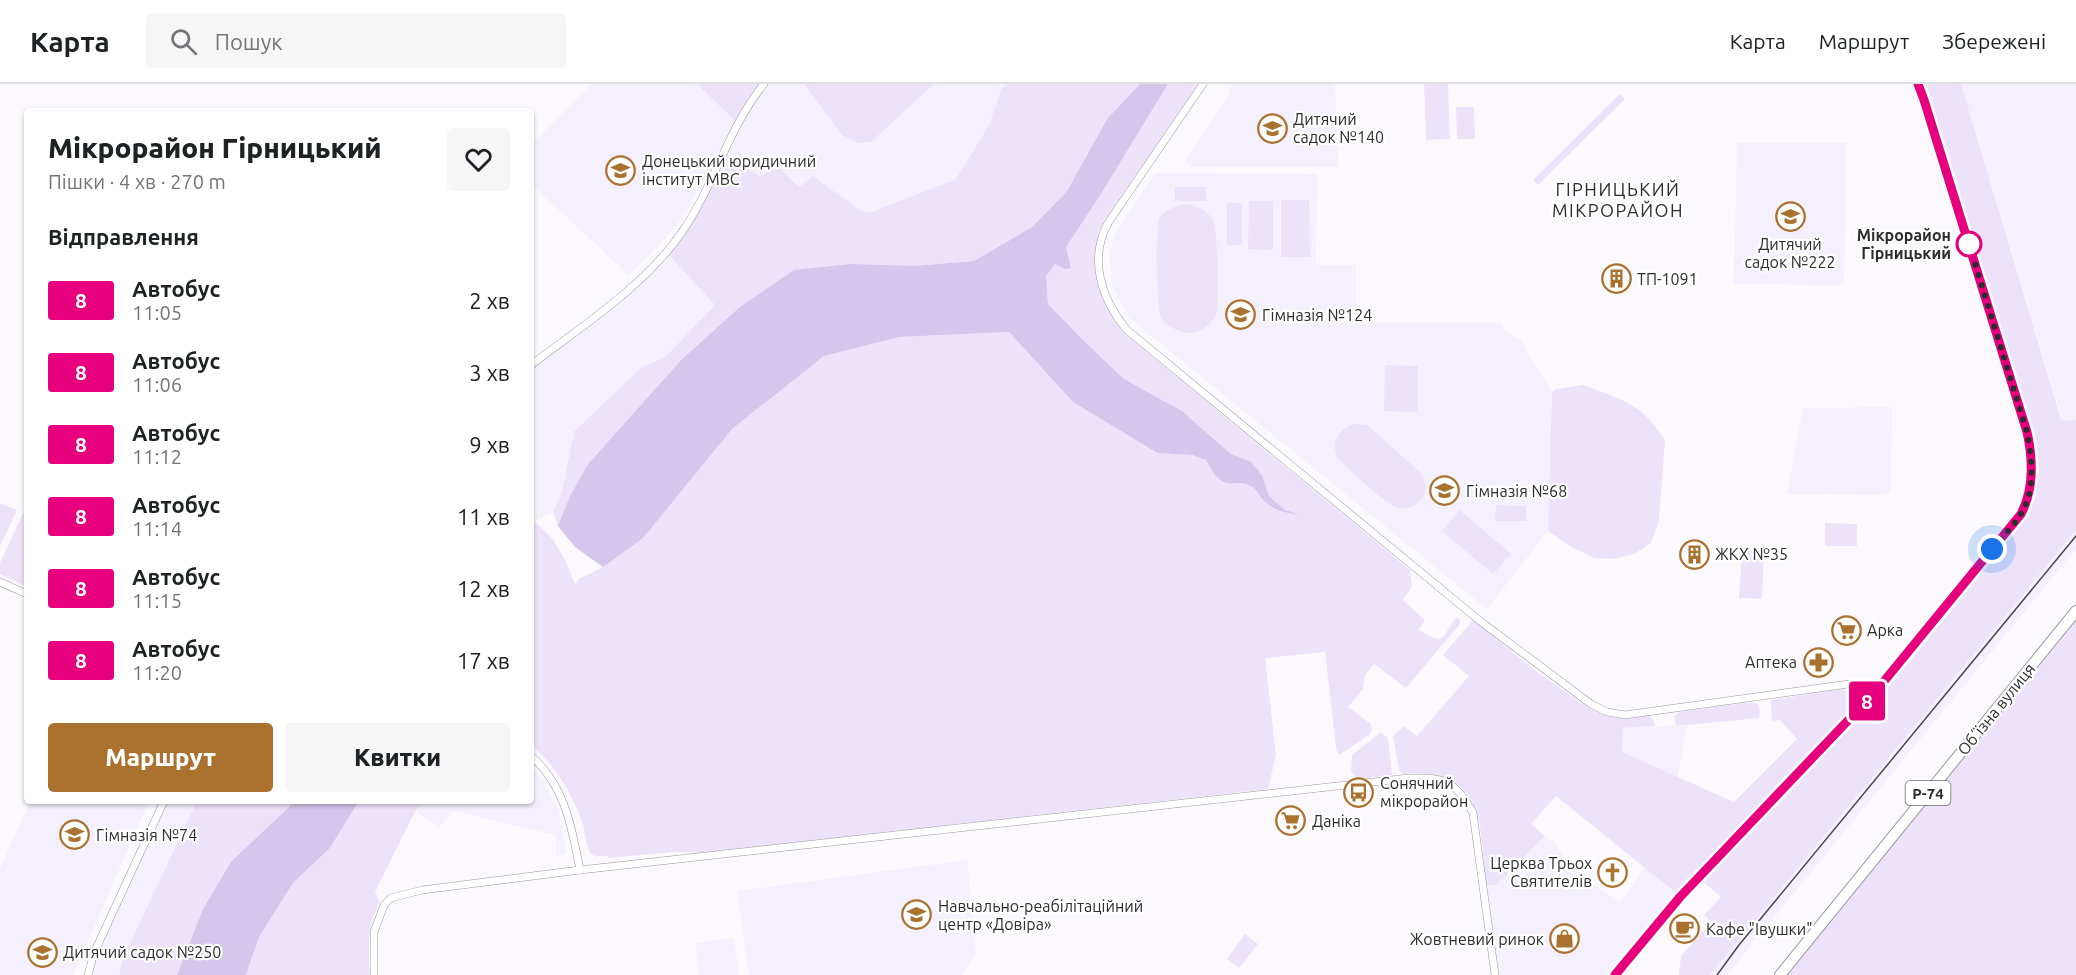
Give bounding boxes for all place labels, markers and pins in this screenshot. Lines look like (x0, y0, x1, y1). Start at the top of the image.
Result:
place label: Дитячий садок №140 (1293, 110, 1384, 146)
school or university icon: Дитячий садок №140 (1256, 112, 1288, 144)
place label: Донецький юридичний інститут МВС (642, 152, 816, 188)
school or university icon: Донецький юридичний інститут МВС (605, 154, 637, 186)
school or university icon: Дитячий садок №222 (1774, 200, 1806, 232)
place label: Мiкрорайон Гiрницький (1857, 226, 1951, 262)
marker: Мiкрорайон Гiрницький (1956, 231, 1982, 257)
place label: Дитячий садок №222 (1745, 235, 1835, 271)
building icon: ТП-1091 (1600, 263, 1632, 295)
place label: ТП-1091 (1637, 270, 1698, 288)
school or university icon: Гімназія №124 (1225, 299, 1257, 331)
place label: Гімназія №124 (1262, 306, 1372, 324)
school or university icon: Гімназія №68 (1429, 475, 1461, 507)
place label: Гімназія №68 (1466, 482, 1567, 500)
building icon: ЖКХ №35 (1678, 538, 1710, 570)
place label: ЖКХ №35 (1715, 545, 1788, 563)
supermarket icon: Арка (1830, 614, 1862, 646)
place label: Арка (1867, 621, 1903, 639)
pharmacy icon: Аптека (1802, 646, 1834, 678)
place label: Аптека (1745, 653, 1797, 671)
place label: Сонячний мікрорайон (1380, 774, 1468, 810)
bus stop icon: Сонячний мікрорайон (1343, 776, 1375, 808)
supermarket icon: Даніка (1275, 805, 1307, 837)
place label: Даніка (1312, 812, 1361, 830)
school or university icon: Гімназія №74 (59, 819, 91, 851)
place label: Гімназія №74 (96, 826, 197, 844)
place label: Церква Трьох Святителів (1490, 854, 1592, 890)
church icon: Церква Трьох Святителів (1597, 856, 1629, 888)
place label: Навчально-реабілітаційний центр «Довіра» (938, 897, 1143, 933)
school or university icon: Навчально-реабілітаційний центр «Довіра» (901, 899, 933, 931)
cafe icon: Кафе "Івушки" (1669, 913, 1701, 945)
place label: Кафе "Івушки" (1706, 920, 1813, 938)
shop icon: Жовтневий ринок (1549, 923, 1581, 955)
place label: Жовтневий ринок (1410, 930, 1544, 948)
school or university icon: Дитячий садок №250 (26, 936, 58, 968)
place label: Дитячий садок №250 (63, 943, 221, 961)

